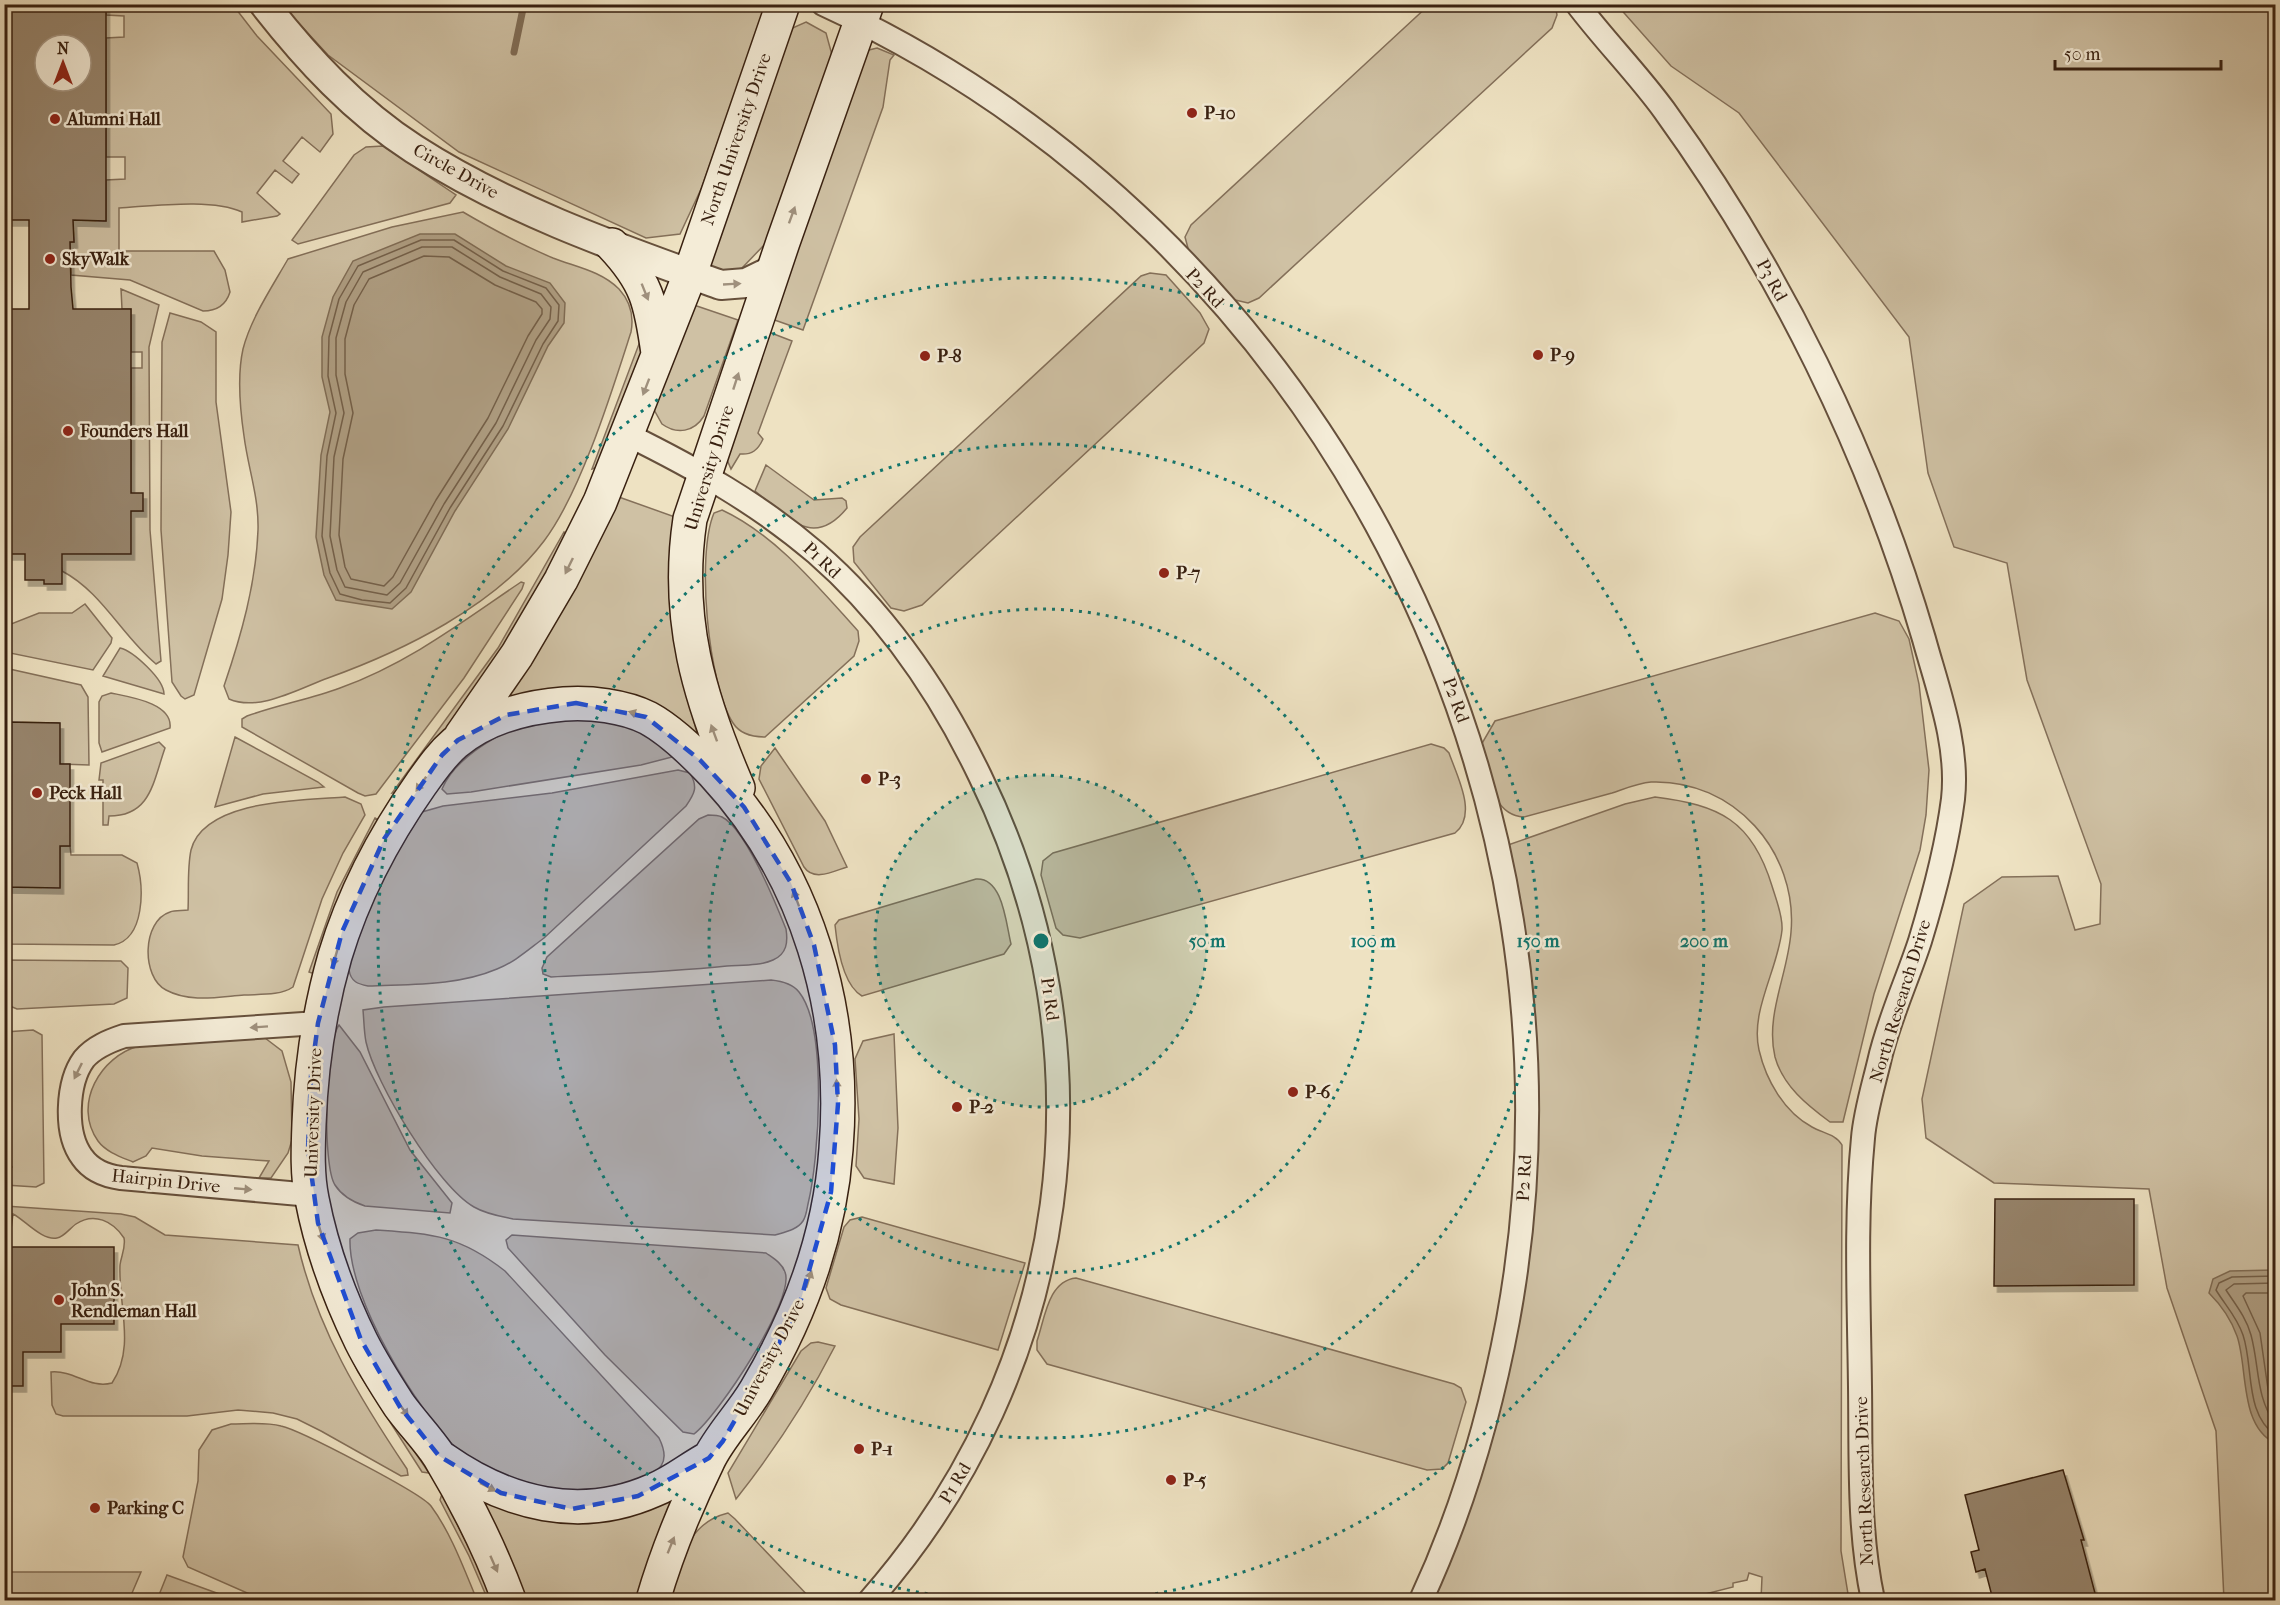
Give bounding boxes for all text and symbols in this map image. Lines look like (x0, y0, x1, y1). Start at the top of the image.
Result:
north arrow (33, 33, 93, 93)
scale bar (2055, 33, 2222, 71)
text: N (57, 39, 70, 58)
text: 50 m (2064, 44, 2101, 65)
street label: North University Drive (697, 50, 776, 228)
place label: P-10 (1204, 103, 1236, 124)
marker: P-10 (1185, 106, 1199, 120)
place label: Alumni Hall (66, 109, 162, 130)
marker: Alumni Hall (48, 112, 62, 126)
street label: Circle Drive (409, 139, 502, 204)
one-way arrow (788, 206, 798, 224)
place label: SkyWalk (62, 249, 130, 270)
marker: SkyWalk (43, 252, 57, 266)
street label: P3 Rd (1752, 256, 1792, 305)
street label: P2 Rd (1181, 264, 1228, 313)
one-way arrow (723, 280, 742, 289)
one-way arrow (641, 283, 650, 301)
place label: P-9 (1550, 345, 1575, 366)
place label: P-8 (937, 346, 962, 367)
marker: P-9 (1531, 348, 1545, 362)
marker: P-8 (918, 349, 932, 363)
one-way arrow (732, 372, 741, 390)
one-way arrow (641, 378, 651, 396)
street label: University Drive (680, 403, 739, 534)
place label: Founders Hall (79, 421, 190, 442)
marker: Founders Hall (61, 424, 75, 438)
street label: P1 Rd (798, 538, 845, 583)
one-way arrow (564, 557, 573, 574)
place label: P-7 (1176, 563, 1201, 584)
marker: P-7 (1157, 566, 1171, 580)
street label: P2 Rd (1438, 675, 1473, 726)
one-way arrow (628, 709, 646, 718)
one-way arrow (709, 724, 719, 742)
place label: P-3 (878, 769, 901, 790)
marker: P-3 (859, 772, 873, 786)
one-way arrow (415, 776, 427, 792)
place label: Peck Hall (49, 783, 123, 804)
marker: Peck Hall (30, 786, 44, 800)
one-way arrow (791, 889, 801, 907)
street label: North Research Drive (1866, 917, 1935, 1085)
centre of rings (1031, 931, 1051, 951)
text: 50 m (1189, 931, 1226, 952)
text: 100 m (1350, 931, 1397, 952)
text: 150 m (1517, 931, 1560, 952)
text: 200 m (1680, 931, 1729, 952)
one-way arrow (330, 949, 339, 967)
street label: P1 Rd (1036, 976, 1063, 1022)
one-way arrow (250, 1022, 269, 1031)
street label: University Drive (301, 1047, 326, 1179)
one-way arrow (74, 1062, 83, 1079)
one-way arrow (832, 1078, 842, 1097)
place label: P-6 (1305, 1082, 1332, 1103)
marker: P-6 (1286, 1085, 1300, 1099)
place label: P-2 (969, 1097, 994, 1118)
marker: P-2 (950, 1100, 964, 1114)
street label: P2 Rd (1513, 1154, 1536, 1202)
street label: Hairpin Drive (110, 1165, 221, 1198)
one-way arrow (233, 1184, 252, 1194)
one-way arrow (317, 1224, 326, 1242)
one-way arrow (804, 1270, 814, 1288)
place label: John S. Rendleman Hall (69, 1280, 198, 1322)
marker: John S. Rendleman Hall (52, 1293, 66, 1307)
street label: University Drive (730, 1296, 809, 1421)
street label: North Research Drive (1851, 1396, 1878, 1566)
one-way arrow (396, 1401, 408, 1416)
place label: P-1 (871, 1439, 893, 1460)
marker: P-1 (852, 1442, 866, 1456)
street label: P1 Rd (935, 1459, 976, 1507)
place label: P-5 (1183, 1470, 1207, 1491)
marker: P-5 (1164, 1473, 1178, 1487)
one-way arrow (480, 1482, 497, 1491)
place label: Parking C (107, 1498, 184, 1519)
marker: Parking C (88, 1501, 102, 1515)
one-way arrow (667, 1536, 676, 1554)
one-way arrow (489, 1556, 498, 1573)

